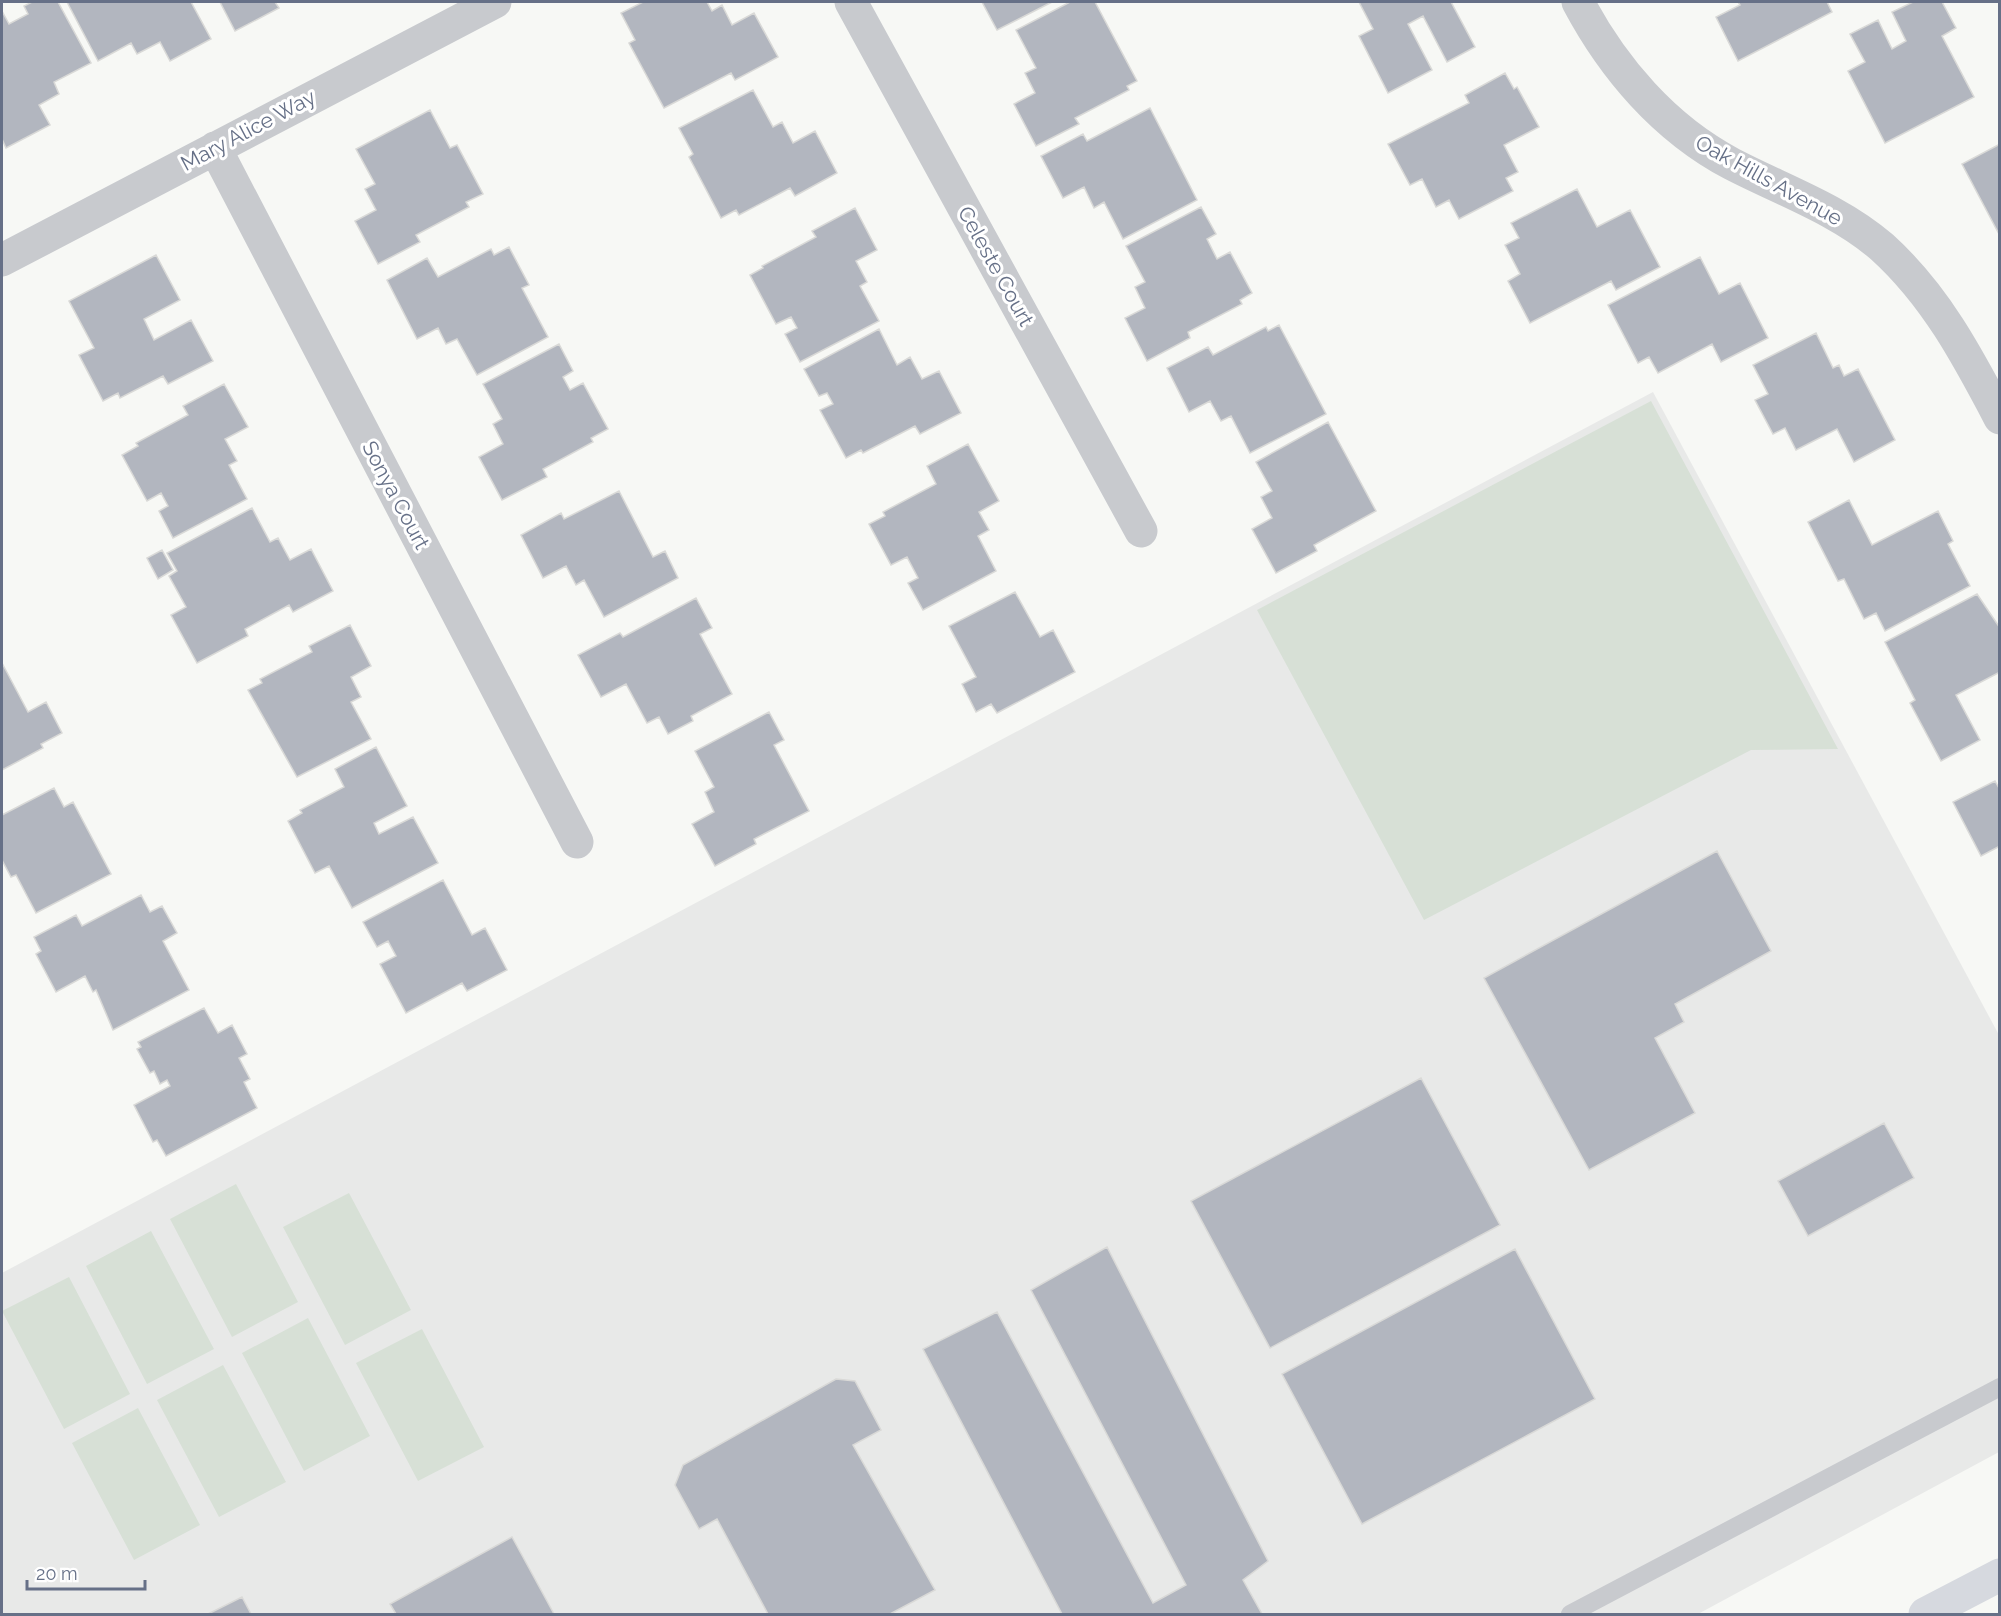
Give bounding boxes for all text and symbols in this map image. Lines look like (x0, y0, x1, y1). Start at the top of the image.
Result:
street label: Mary Alice Way (176, 84, 320, 176)
street label: Oak Hills Avenue (1691, 129, 1847, 231)
street label: Celeste Court (953, 202, 1039, 330)
street label: Sonya Court (357, 437, 435, 553)
scale bar (27, 1553, 146, 1591)
text: 20 m (36, 1563, 78, 1584)

